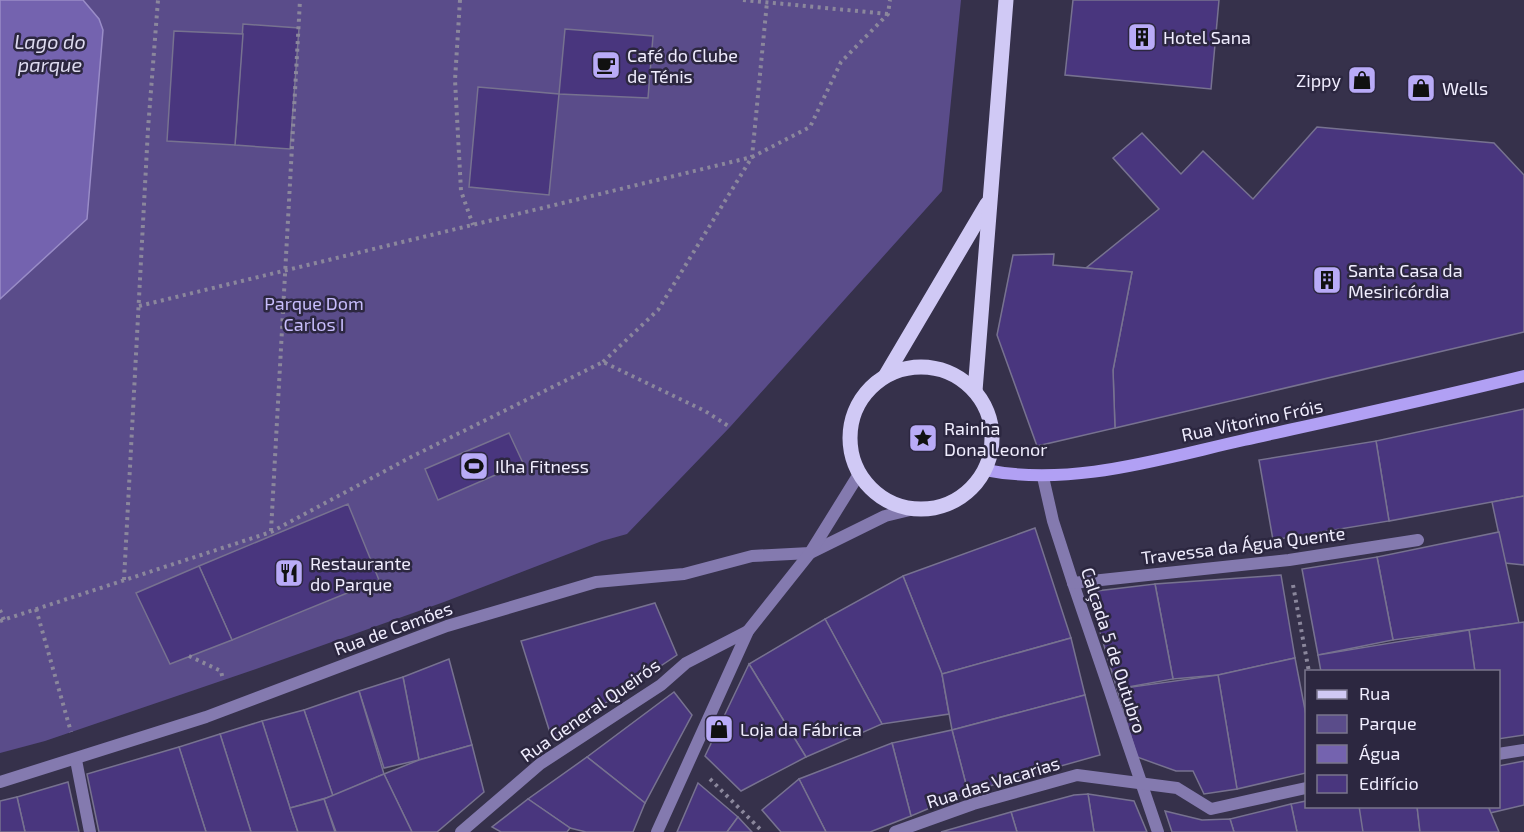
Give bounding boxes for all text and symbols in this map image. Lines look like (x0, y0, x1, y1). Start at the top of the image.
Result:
building icon: Hotel Sana (1126, 21, 1158, 53)
place label: Hotel Sana (1163, 26, 1251, 48)
water label: Lago do parque (14, 29, 86, 76)
place label: Café do Clube de Ténis (627, 44, 738, 87)
cafe icon: Café do Clube de Ténis (590, 49, 622, 81)
shop icon: Zippy (1346, 64, 1378, 96)
place label: Zippy (1296, 69, 1341, 91)
shop icon: Wells (1405, 72, 1437, 104)
place label: Wells (1442, 77, 1488, 99)
place label: Santa Casa da Mesiricórdia (1348, 259, 1463, 302)
building icon: Santa Casa da Mesiricórdia (1311, 264, 1343, 296)
park label: Parque Dom Carlos I (264, 292, 364, 335)
street label: Rua Vitorino Fróis (1179, 394, 1325, 446)
place label: Rainha Dona Leonor (944, 417, 1048, 460)
place icon: Rainha Dona Leonor (907, 422, 939, 454)
sports icon: Ilha Fitness (458, 450, 490, 482)
place label: Ilha Fitness (495, 455, 589, 477)
street label: Travessa da Água Quente (1140, 522, 1346, 568)
place label: Restaurante do Parque (310, 552, 411, 595)
restaurant icon: Restaurante do Parque (273, 557, 305, 589)
street label: Calçada 5 de Outubro (1076, 564, 1151, 736)
street label: Rua de Camões (331, 596, 455, 660)
street label: Rua General Queirós (516, 654, 664, 766)
legend (1305, 670, 1500, 808)
text: Rua (1359, 682, 1390, 704)
text: Parque (1359, 712, 1417, 734)
shop icon: Loja da Fábrica (703, 713, 735, 745)
place label: Loja da Fábrica (740, 718, 862, 740)
text: Água (1359, 742, 1400, 764)
street label: Rua das Vacarias (924, 751, 1062, 813)
text: Edifício (1359, 772, 1419, 794)

